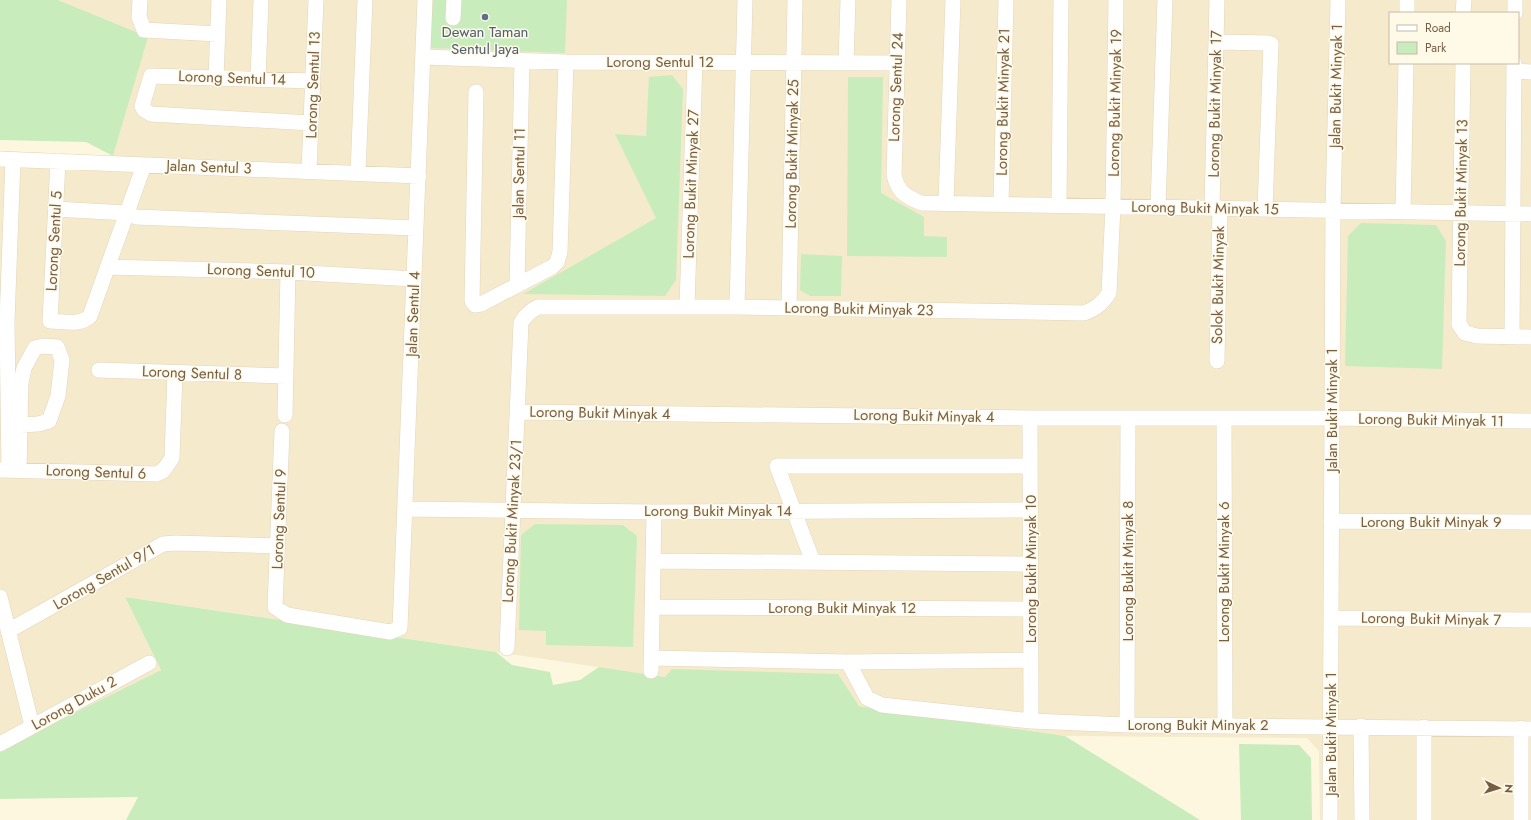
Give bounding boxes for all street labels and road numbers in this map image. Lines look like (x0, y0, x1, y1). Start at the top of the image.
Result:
street label: Jalan Bukit Minyak 1 (1324, 24, 1348, 150)
street label: Lorong Bukit Minyak 21 (991, 28, 1015, 176)
street label: Lorong Bukit Minyak 19 (1103, 29, 1127, 177)
street label: Lorong Bukit Minyak 17 (1203, 30, 1227, 178)
street label: Lorong Sentul 13 (300, 31, 326, 139)
street label: Lorong Sentul 24 (883, 32, 909, 142)
street label: Lorong Sentul 12 (606, 51, 714, 73)
street label: Lorong Sentul 14 (178, 65, 286, 91)
street label: Lorong Bukit Minyak 25 (780, 79, 804, 229)
street label: Lorong Bukit Minyak 27 (677, 109, 705, 259)
street label: Lorong Bukit Minyak 13 (1449, 119, 1473, 267)
street label: Jalan Sentul 11 (507, 128, 531, 220)
street label: Jalan Sentul 3 (164, 154, 252, 179)
street label: Lorong Sentul 5 (40, 190, 68, 292)
street label: Lorong Bukit Minyak 15 (1131, 196, 1279, 220)
street label: Solok Bukit Minyak (1206, 225, 1230, 344)
street label: Lorong Sentul 10 (207, 258, 315, 284)
street label: Jalan Sentul 4 (400, 270, 425, 359)
street label: Lorong Bukit Minyak 23 (784, 297, 934, 321)
street label: Jalan Bukit Minyak 1 (1321, 348, 1343, 474)
street label: Lorong Sentul 8 (141, 360, 243, 386)
street label: Lorong Bukit Minyak 4 (529, 401, 671, 425)
street label: Lorong Bukit Minyak 4 (853, 404, 995, 428)
street label: Lorong Bukit Minyak 11 (1358, 408, 1504, 432)
street label: Lorong Bukit Minyak 23/1 (497, 439, 527, 603)
street label: Lorong Sentul 6 (45, 459, 147, 485)
street label: Lorong Sentul 9 (266, 468, 292, 570)
street label: Lorong Bukit Minyak 10 (1020, 495, 1042, 643)
street label: Lorong Bukit Minyak 14 (644, 500, 792, 522)
street label: Lorong Bukit Minyak 8 (1117, 501, 1139, 641)
street label: Lorong Bukit Minyak 6 (1213, 501, 1235, 643)
street label: Lorong Bukit Minyak 9 (1360, 511, 1502, 533)
street label: Lorong Sentul 9/1 (49, 539, 159, 615)
street label: Lorong Bukit Minyak 12 (768, 597, 916, 619)
street label: Lorong Bukit Minyak 7 (1361, 607, 1502, 631)
street label: Lorong Duku 2 (27, 670, 121, 736)
street label: Jalan Bukit Minyak 1 (1320, 672, 1342, 798)
street label: Lorong Bukit Minyak 2 (1127, 714, 1269, 736)

